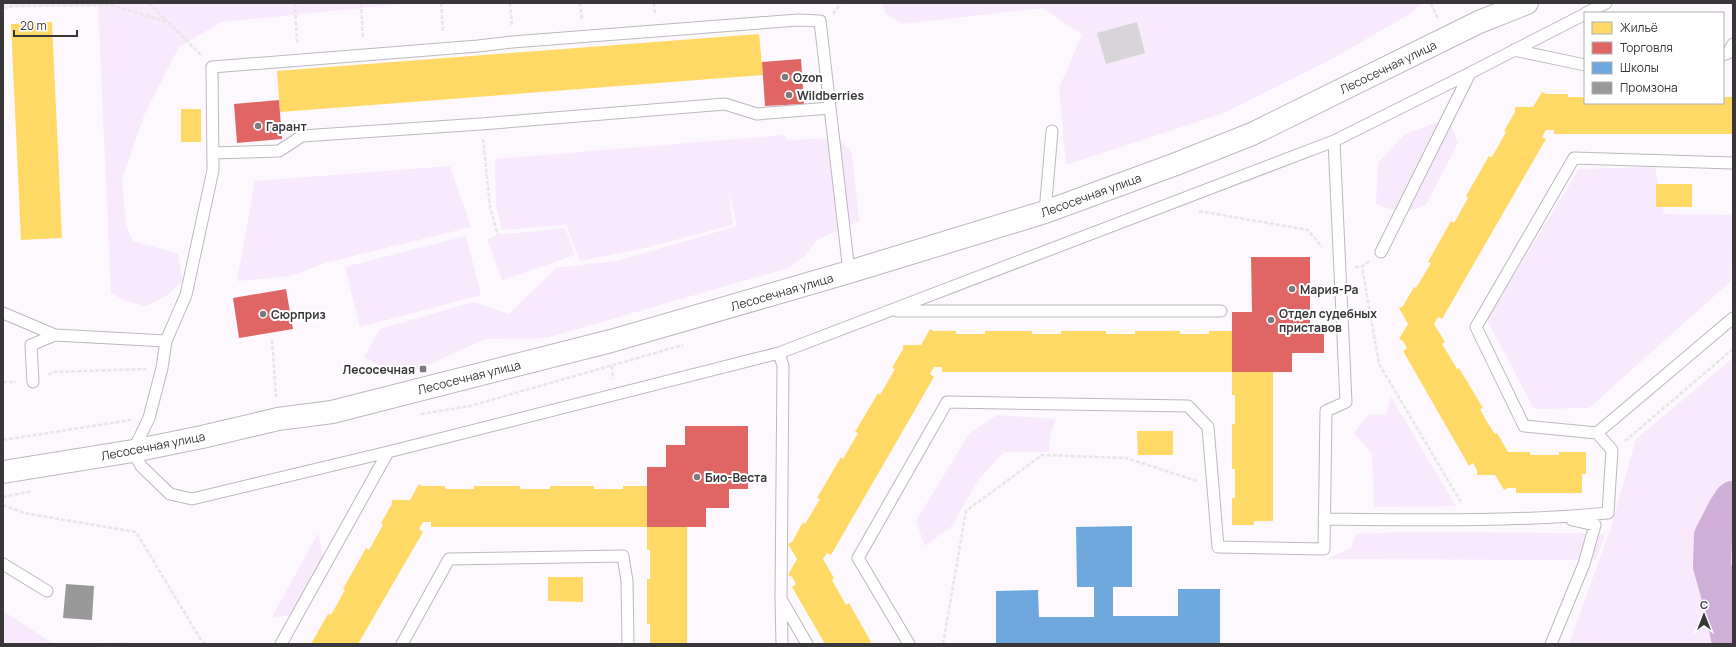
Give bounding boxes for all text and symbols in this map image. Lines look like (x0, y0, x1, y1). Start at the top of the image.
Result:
scale bar (14, 12, 77, 38)
legend (1584, 12, 1724, 104)
text: 20 m (20, 17, 47, 34)
text: Жильё (1620, 19, 1658, 36)
street label: Лесосечная улица (1337, 36, 1439, 98)
text: Торговля (1620, 39, 1673, 56)
text: Школы (1620, 59, 1659, 76)
place label: Ozon (793, 69, 823, 86)
marker: Ozon (780, 72, 790, 82)
text: Промзона (1620, 79, 1678, 96)
place label: Wildberries (797, 87, 864, 104)
marker: Wildberries (784, 90, 794, 100)
place label: Гарант (266, 118, 307, 135)
marker: Гарант (253, 121, 263, 131)
street label: Лесосечная улица (1038, 169, 1144, 221)
street label: Лесосечная улица (729, 269, 835, 315)
place label: Мария-Ра (1300, 281, 1359, 298)
marker: Мария-Ра (1287, 284, 1297, 294)
place label: Отдел судебных приставов (1279, 305, 1377, 336)
place label: Сюрприз (271, 306, 326, 323)
marker: Сюрприз (258, 309, 268, 319)
marker: Отдел судебных приставов (1266, 315, 1276, 325)
street label: Лесосечная улица (416, 356, 522, 398)
place label: Лесосечная (343, 361, 415, 378)
marker: Лесосечная (418, 364, 428, 374)
street label: Лесосечная улица (99, 428, 207, 464)
place label: Био-Веста (705, 469, 767, 486)
marker: Био-Веста (692, 472, 702, 482)
north arrow (1684, 595, 1724, 635)
text: С (1700, 597, 1708, 612)

